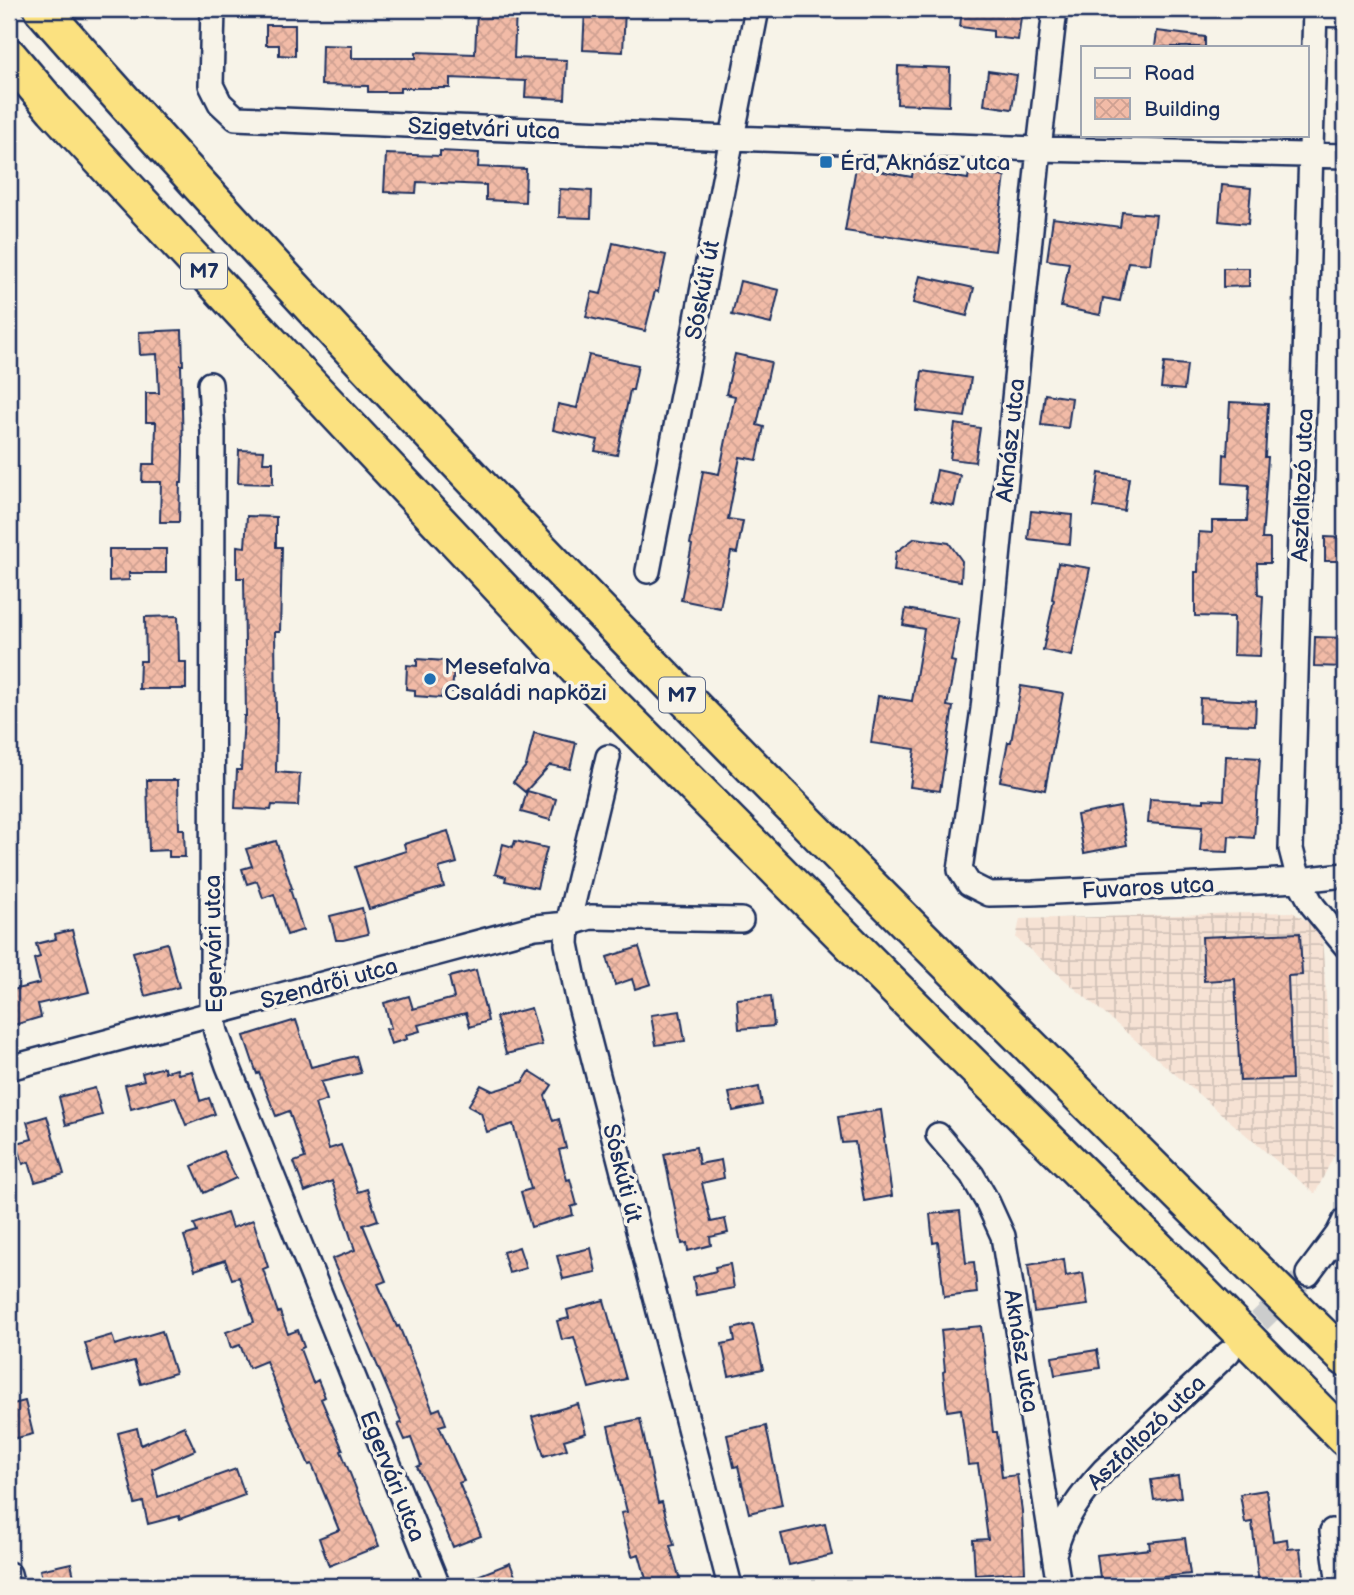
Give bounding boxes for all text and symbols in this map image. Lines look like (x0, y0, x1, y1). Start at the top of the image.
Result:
legend (1081, 46, 1308, 136)
text: Road (1144, 61, 1195, 86)
text: Building (1144, 97, 1220, 122)
street label: Szigetvári utca (407, 112, 561, 146)
place label: Érd, Aknász utca (840, 149, 1010, 177)
marker: Érd, Aknász utca (818, 154, 834, 170)
street label: Sóskúti út (680, 238, 726, 342)
road number: M7 (181, 254, 227, 288)
street label: Aknász utca (991, 377, 1031, 503)
street label: Aszfaltozó utca (1286, 408, 1320, 562)
place label: Mesefalva Családi napközi (444, 653, 607, 707)
marker: Mesefalva Családi napközi (422, 671, 438, 687)
road number: M7 (659, 678, 705, 712)
street label: Fuvaros utca (1081, 871, 1215, 905)
street label: Egervári utca (199, 874, 229, 1013)
street label: Szendrői utca (258, 952, 401, 1016)
street label: Sóskúti út (596, 1121, 648, 1225)
street label: Aknász utca (997, 1288, 1045, 1415)
street label: Aszfaltozó utca (1082, 1369, 1212, 1496)
street label: Egervári utca (353, 1407, 431, 1546)

